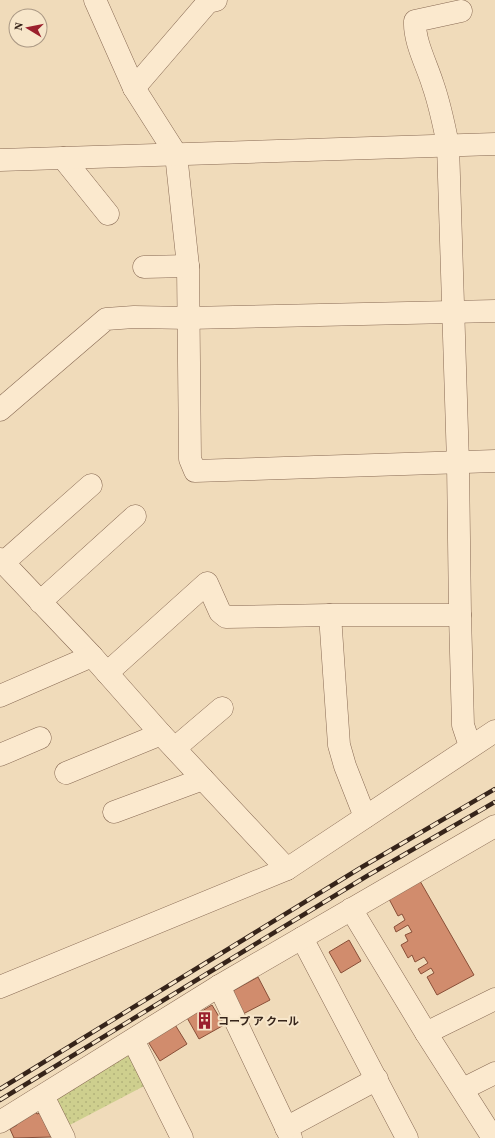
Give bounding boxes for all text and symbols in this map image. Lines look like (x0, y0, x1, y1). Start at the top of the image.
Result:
north arrow (8, 8, 48, 48)
text: N (11, 21, 27, 32)
building icon: コープ ア クール (195, 1011, 215, 1031)
place label: コープ ア クール (218, 1014, 299, 1029)

